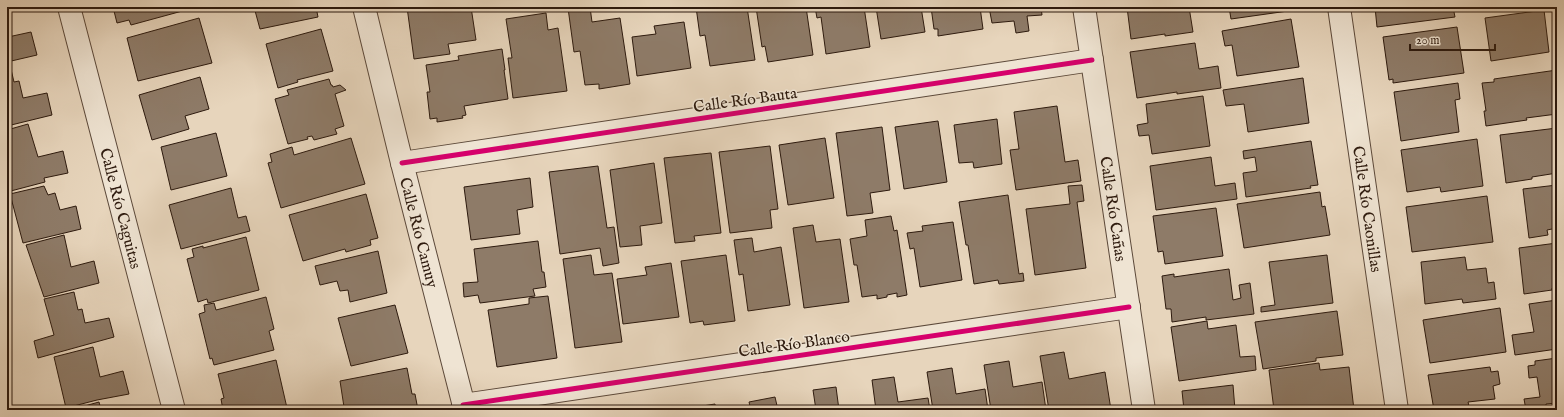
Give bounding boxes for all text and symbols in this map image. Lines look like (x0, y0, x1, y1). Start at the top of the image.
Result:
scale bar (1410, 26, 1495, 52)
text: 20 m (1416, 33, 1439, 48)
street label: Calle Río Bauta (692, 84, 798, 118)
street label: Calle Río Caonillas (1347, 145, 1385, 274)
street label: Calle Río Caguitas (94, 146, 145, 272)
street label: Calle Río Cañas (1094, 155, 1130, 263)
street label: Calle Río Camuy (394, 175, 441, 290)
street label: Calle Río Blanco (737, 327, 852, 363)

